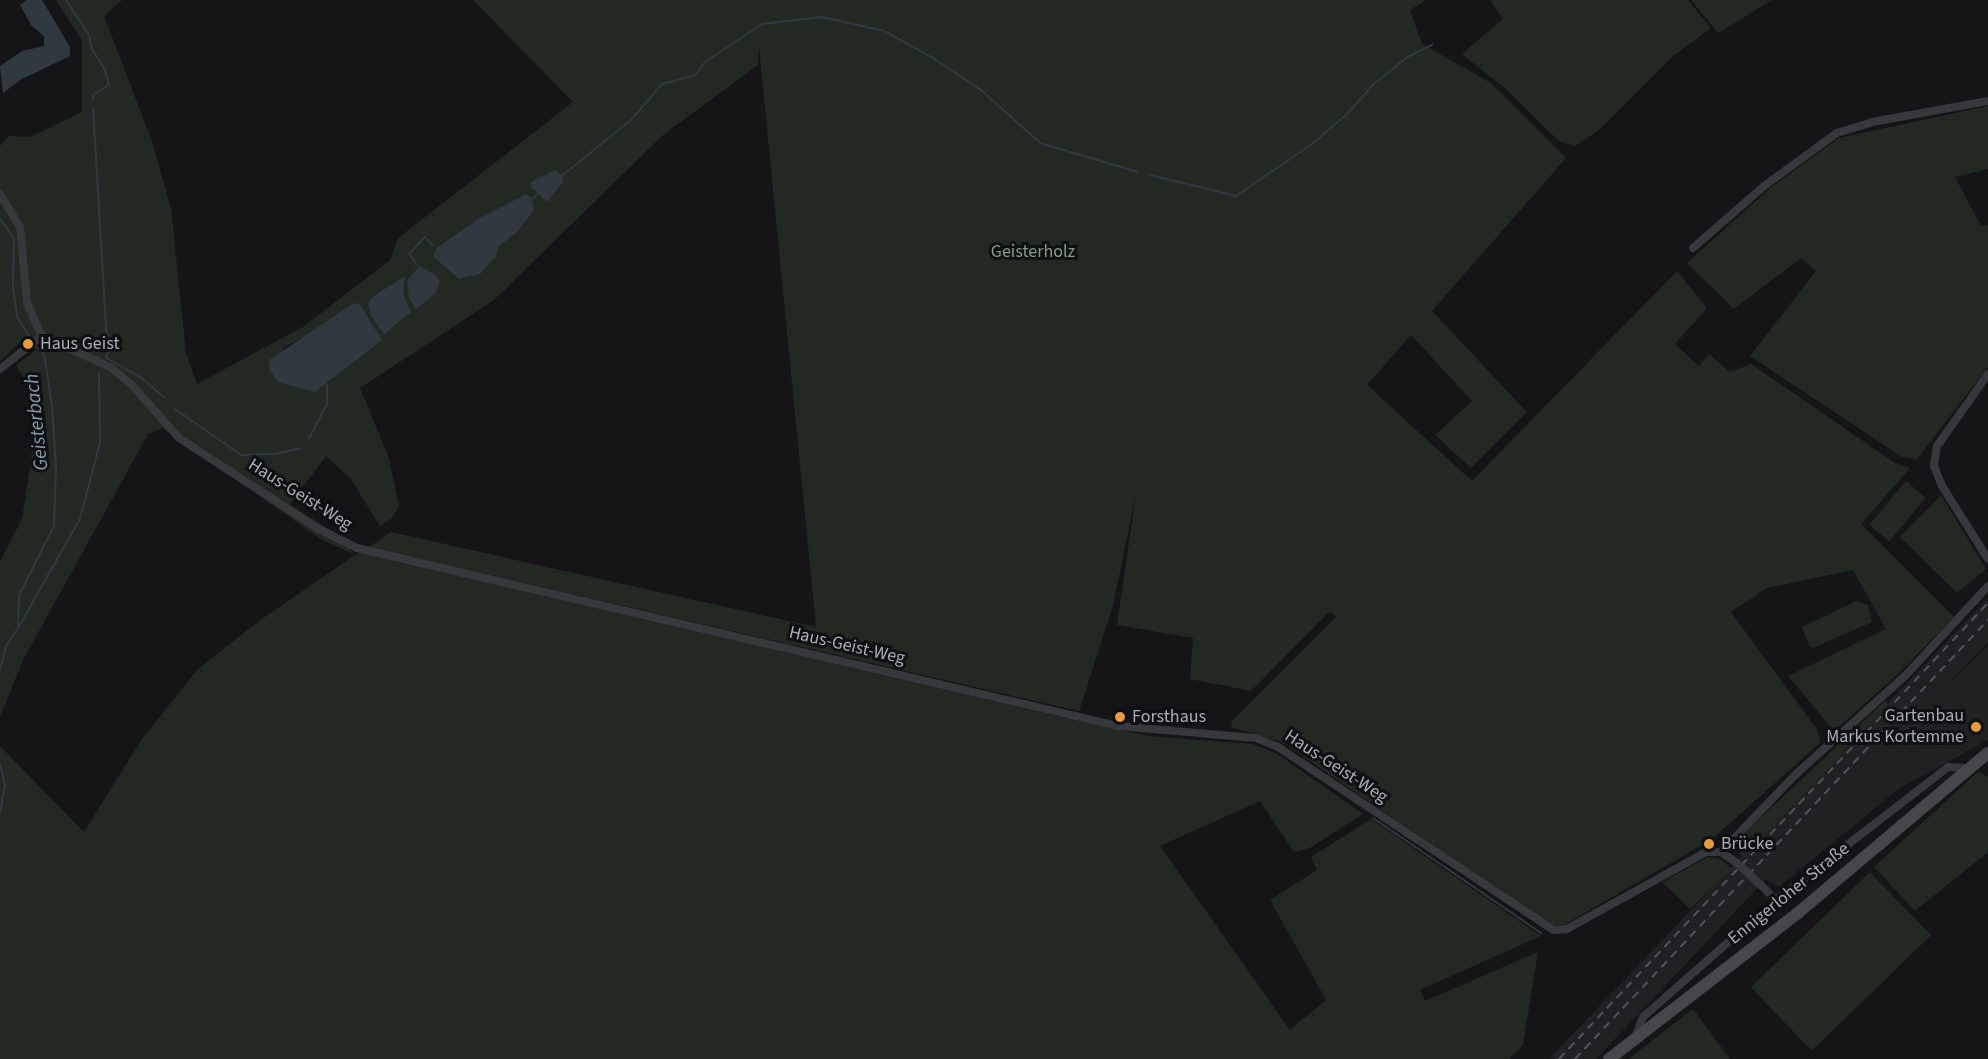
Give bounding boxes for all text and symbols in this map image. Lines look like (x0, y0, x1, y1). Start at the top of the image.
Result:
park label: Geisterholz (991, 241, 1075, 263)
place label: Haus Geist (40, 333, 119, 355)
marker: Haus Geist (21, 337, 35, 351)
water label: Geisterbach (20, 372, 54, 472)
street label: Haus-Geist-Weg (244, 454, 356, 536)
street label: Haus-Geist-Weg (787, 622, 907, 670)
place label: Forsthaus (1132, 706, 1206, 728)
place label: Gartenbau Markus Kortemme (1826, 706, 1964, 748)
marker: Forsthaus (1113, 710, 1127, 724)
marker: Gartenbau Markus Kortemme (1969, 720, 1983, 734)
street label: Haus-Geist-Weg (1280, 726, 1392, 808)
place label: Brücke (1721, 833, 1773, 855)
marker: Brücke (1702, 837, 1716, 851)
street label: Ennigerloher Straße (1724, 838, 1854, 950)

